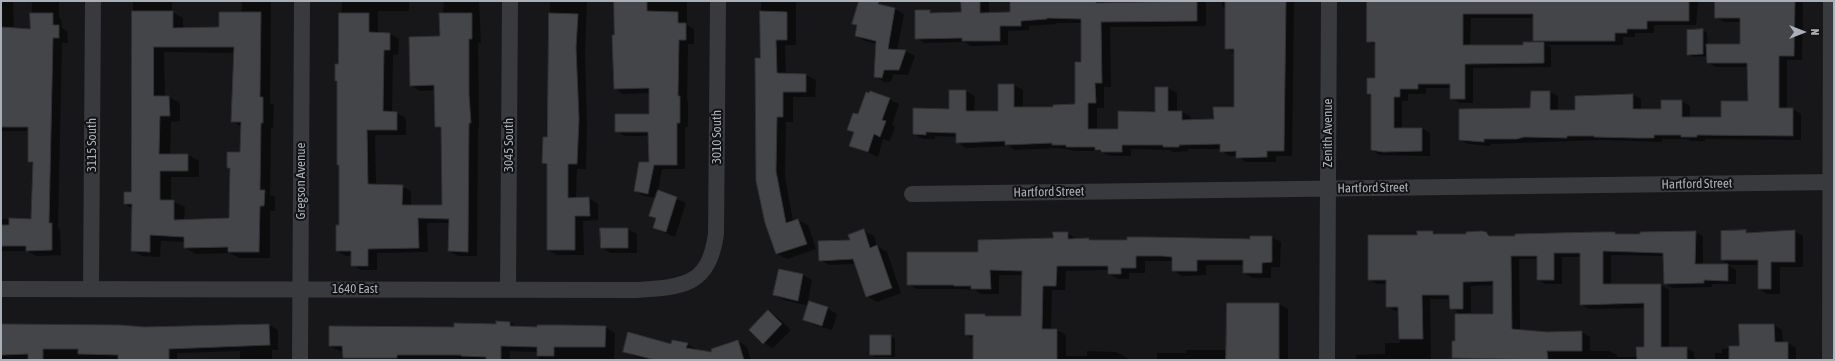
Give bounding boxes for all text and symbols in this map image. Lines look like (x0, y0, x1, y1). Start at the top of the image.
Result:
north arrow (1783, 12, 1823, 52)
text: N (1809, 29, 1821, 35)
street label: Zenith Avenue (1320, 99, 1336, 167)
street label: 3010 South (709, 110, 725, 164)
street label: 3115 South (84, 118, 100, 172)
street label: 3045 South (501, 118, 517, 172)
street label: Gregson Avenue (293, 143, 309, 219)
street label: Hartford Street (1661, 176, 1733, 192)
street label: Hartford Street (1337, 180, 1409, 196)
street label: Hartford Street (1013, 184, 1085, 200)
street label: 1640 East (332, 281, 378, 297)

